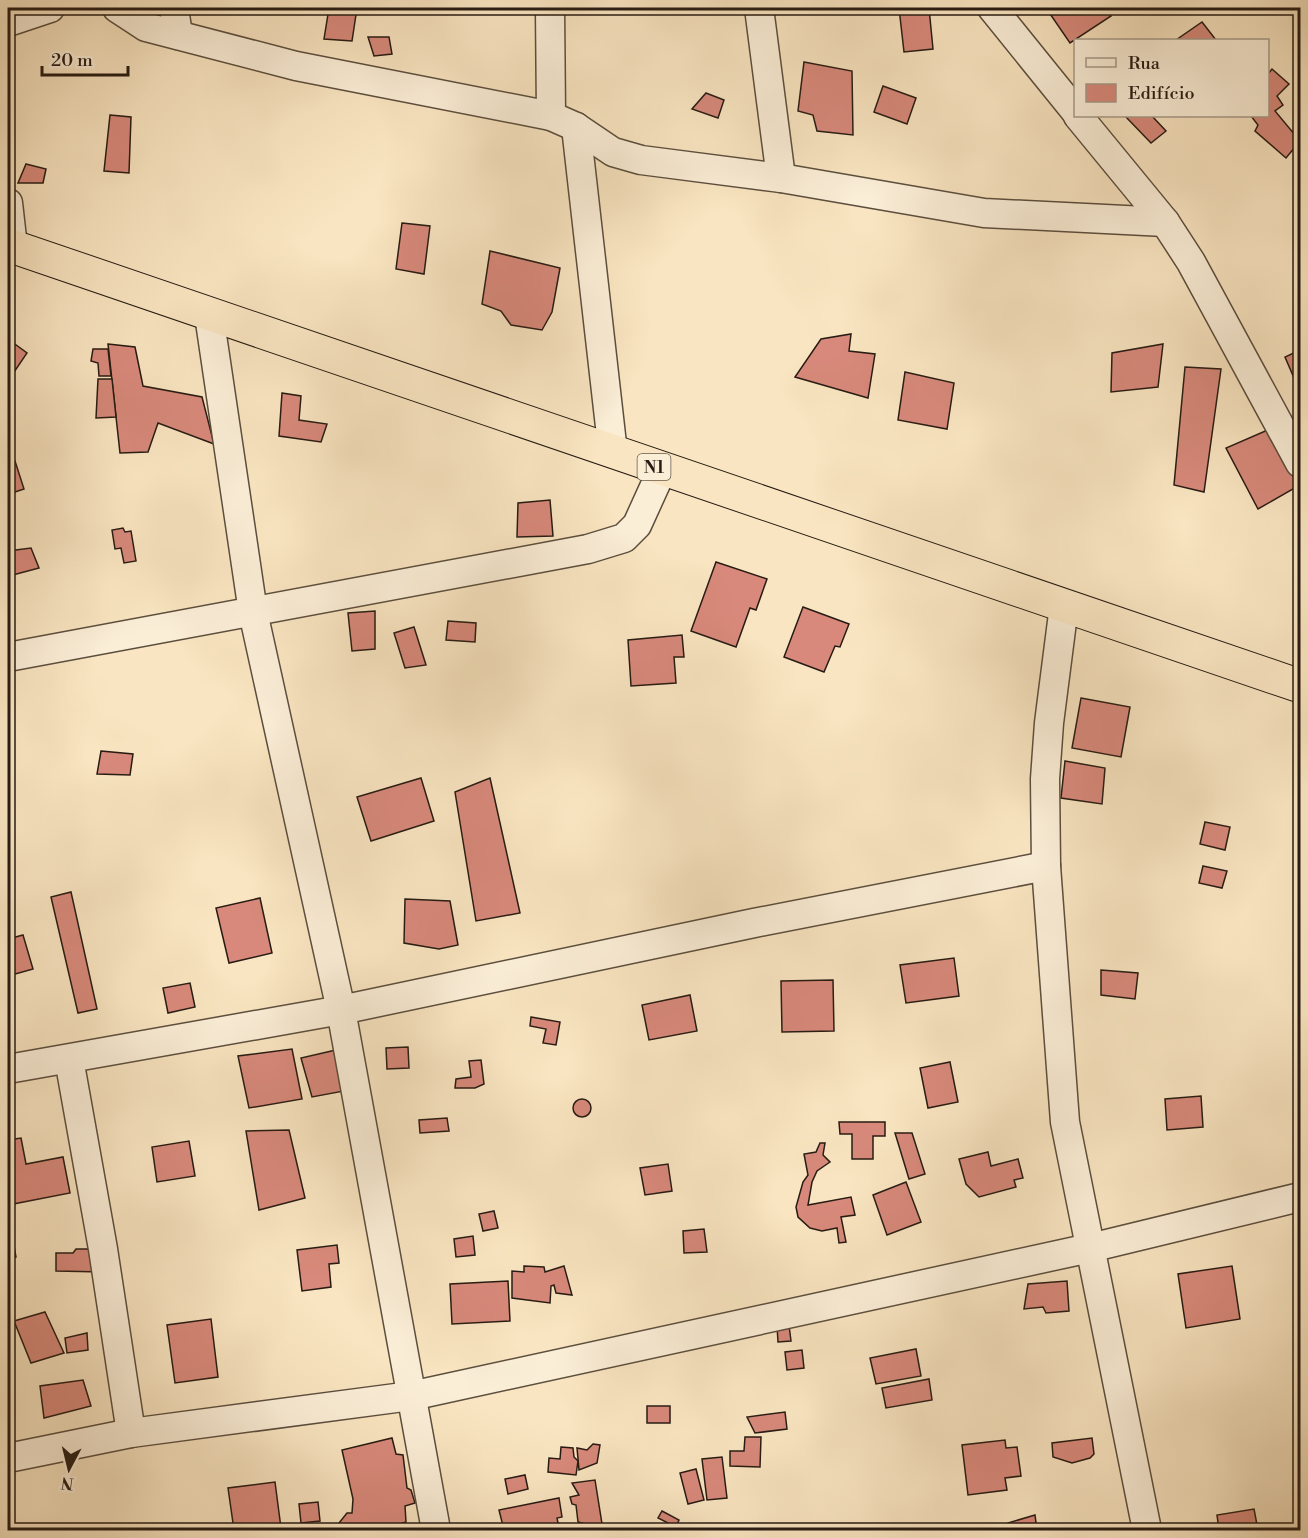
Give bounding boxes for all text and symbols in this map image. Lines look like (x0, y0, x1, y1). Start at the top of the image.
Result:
scale bar (42, 39, 128, 77)
legend (1074, 39, 1269, 117)
text: 20 m (51, 49, 93, 72)
text: Rua (1128, 52, 1161, 75)
text: Edifício (1128, 82, 1195, 105)
road number: N1 (638, 454, 670, 480)
north arrow (39, 1439, 99, 1499)
text: N (59, 1472, 75, 1494)

